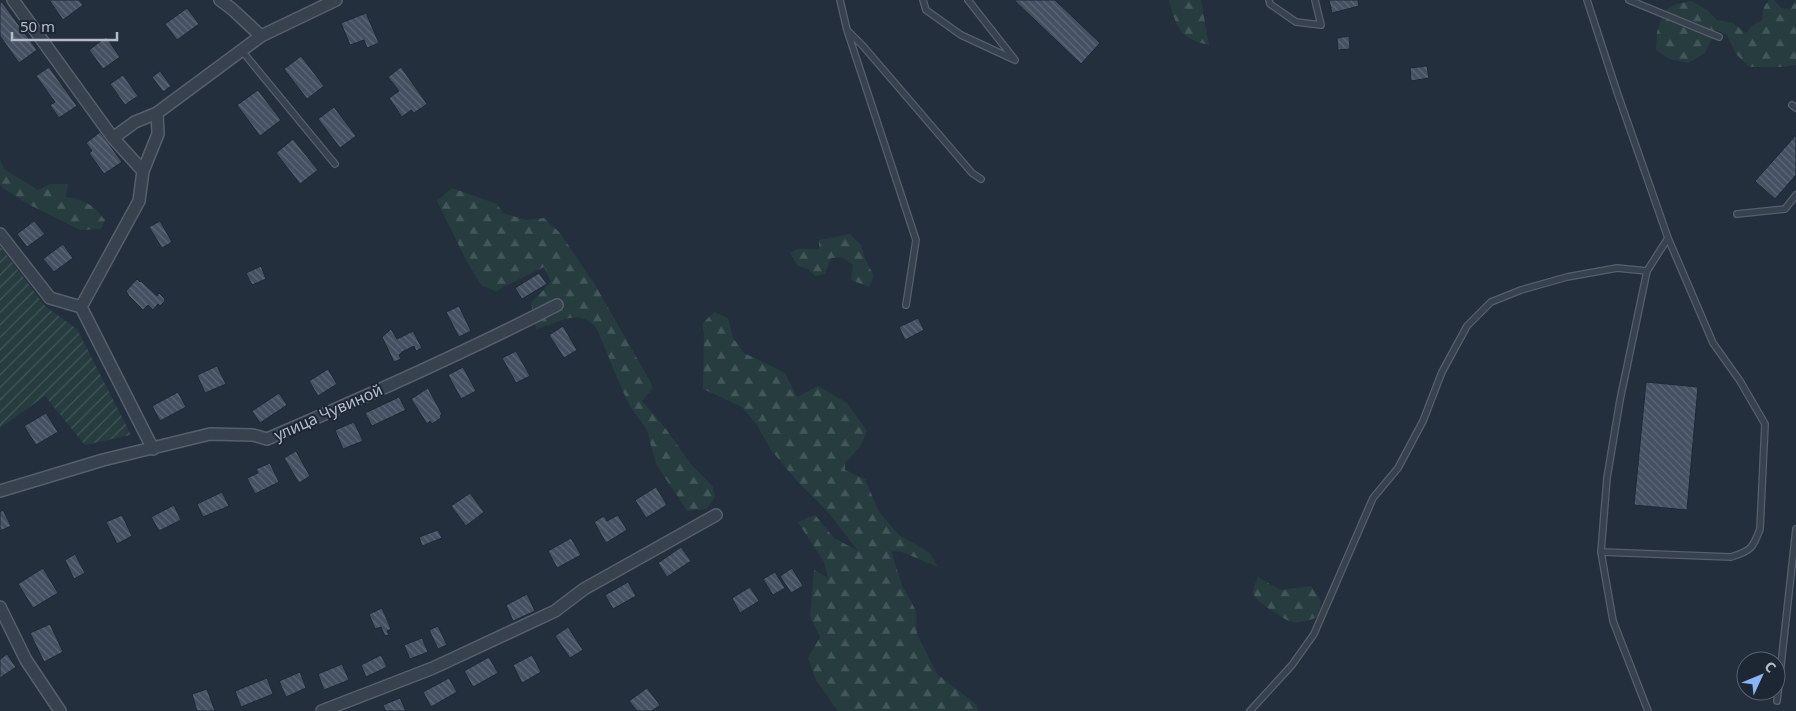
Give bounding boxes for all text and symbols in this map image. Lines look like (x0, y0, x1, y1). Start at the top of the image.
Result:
scale bar (12, 10, 118, 42)
text: 50 m (20, 16, 55, 36)
street label: улица Чувиной (270, 378, 386, 446)
north arrow (1736, 651, 1786, 701)
text: С (1761, 657, 1781, 676)

